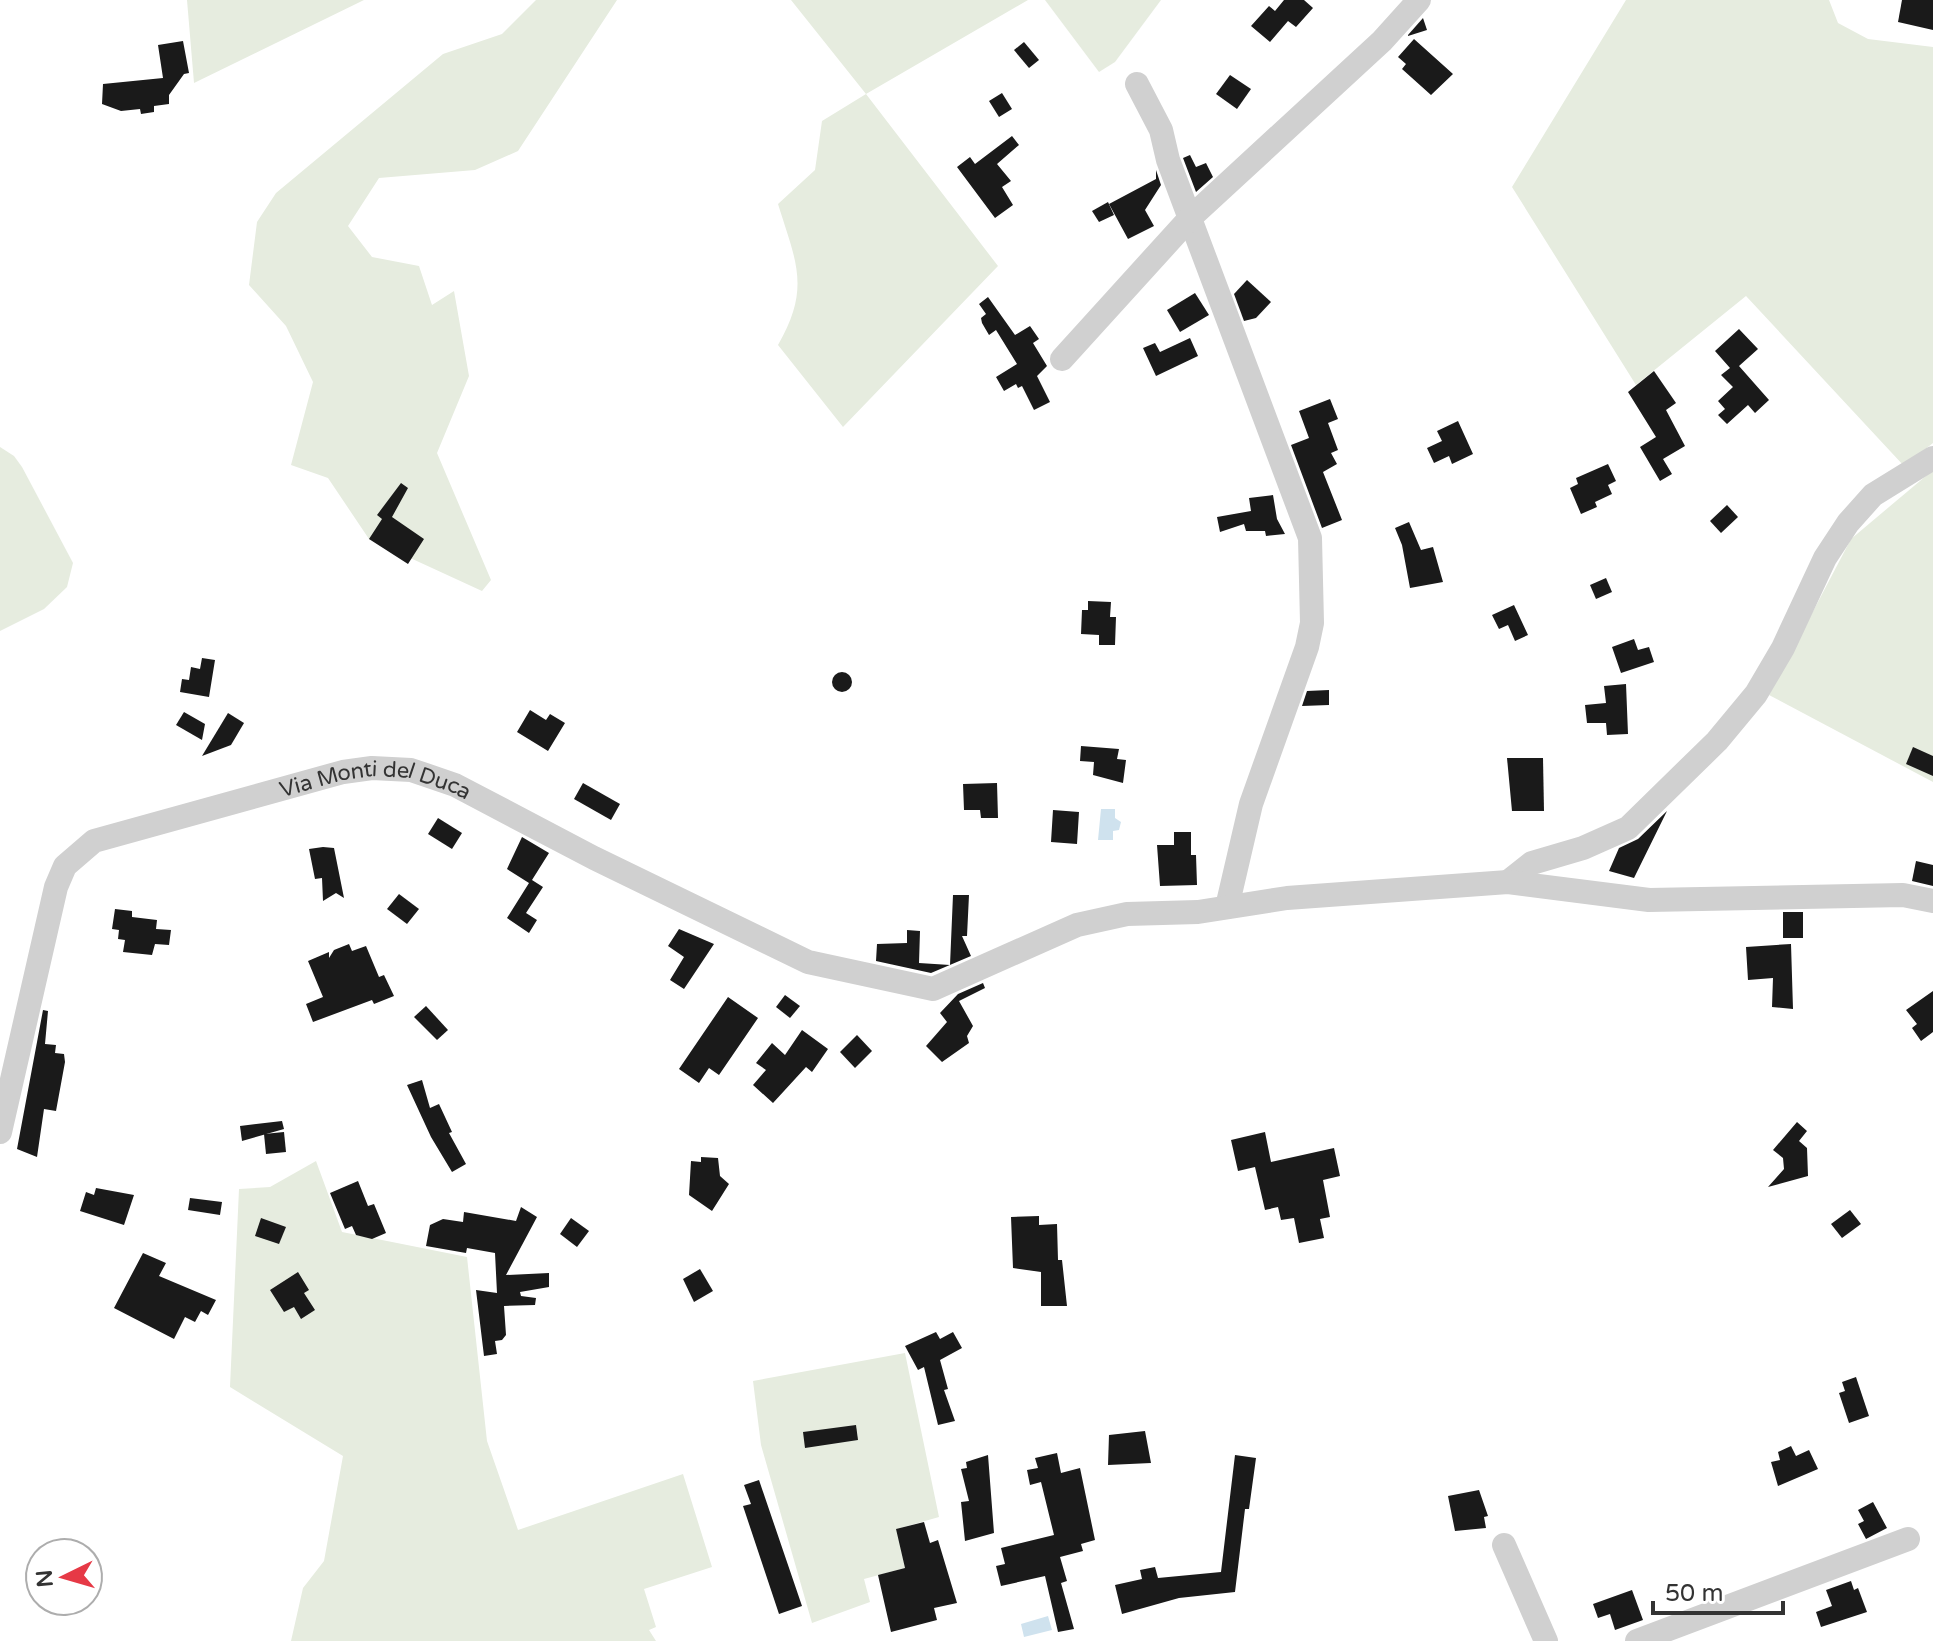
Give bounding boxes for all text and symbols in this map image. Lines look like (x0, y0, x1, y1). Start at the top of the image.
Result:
street label: Via Monti del Duca (277, 756, 476, 805)
north arrow (24, 1537, 104, 1617)
scale bar (1653, 1565, 1783, 1615)
text: N (31, 1569, 59, 1589)
text: 50 m (1665, 1579, 1723, 1608)

